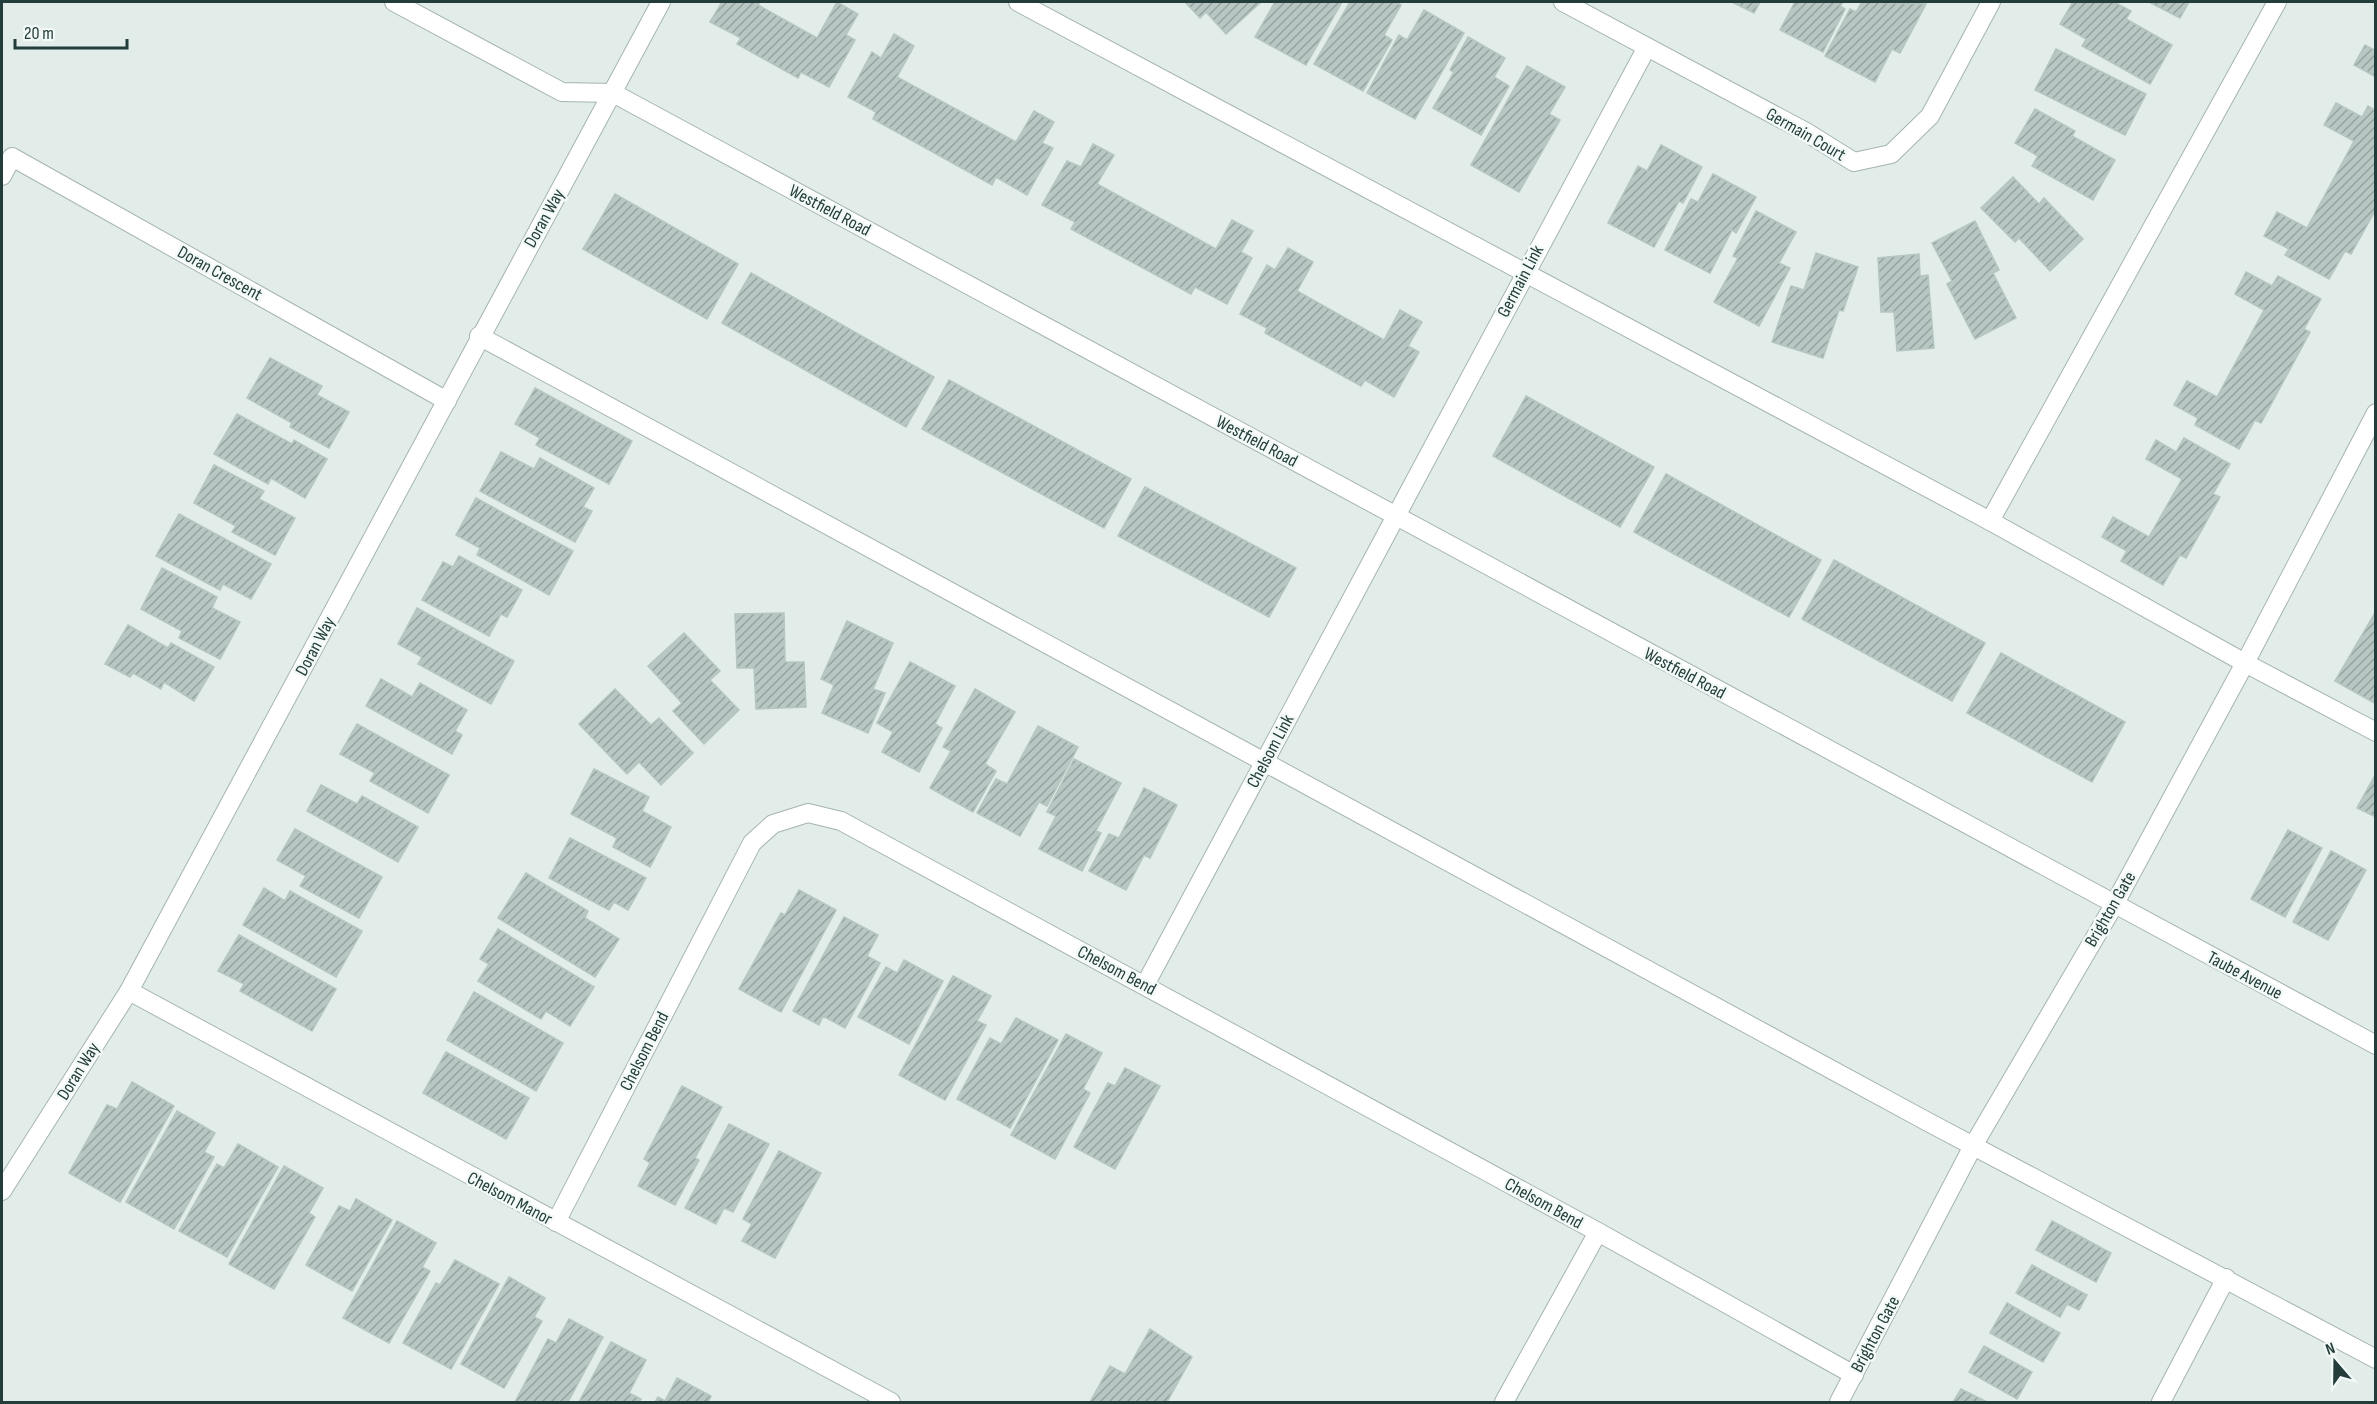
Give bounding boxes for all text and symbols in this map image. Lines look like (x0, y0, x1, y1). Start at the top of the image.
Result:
scale bar (15, 12, 128, 50)
text: 20 m (24, 23, 54, 44)
street label: Germain Court (1762, 103, 1850, 166)
street label: Westfield Road (785, 180, 874, 241)
street label: Doran Way (520, 185, 569, 251)
street label: Doran Crescent (174, 242, 266, 306)
street label: Germain Link (1493, 242, 1548, 321)
street label: Westfield Road (1212, 411, 1301, 472)
street label: Doran Way (291, 613, 340, 679)
street label: Westfield Road (1640, 643, 1729, 704)
street label: Chelsom Link (1242, 711, 1299, 791)
street label: Brighton Gate (2081, 868, 2140, 951)
street label: Chelsom Bend (1074, 941, 1160, 1000)
street label: Taube Avenue (2204, 947, 2286, 1004)
street label: Chelsom Bend (616, 1008, 673, 1094)
street label: Doran Way (53, 1039, 104, 1104)
street label: Chelsom Manor (464, 1167, 556, 1230)
street label: Chelsom Bend (1501, 1173, 1586, 1233)
street label: Brighton Gate (1847, 1293, 1904, 1376)
north arrow (2305, 1332, 2365, 1392)
text: N (2323, 1339, 2338, 1360)

